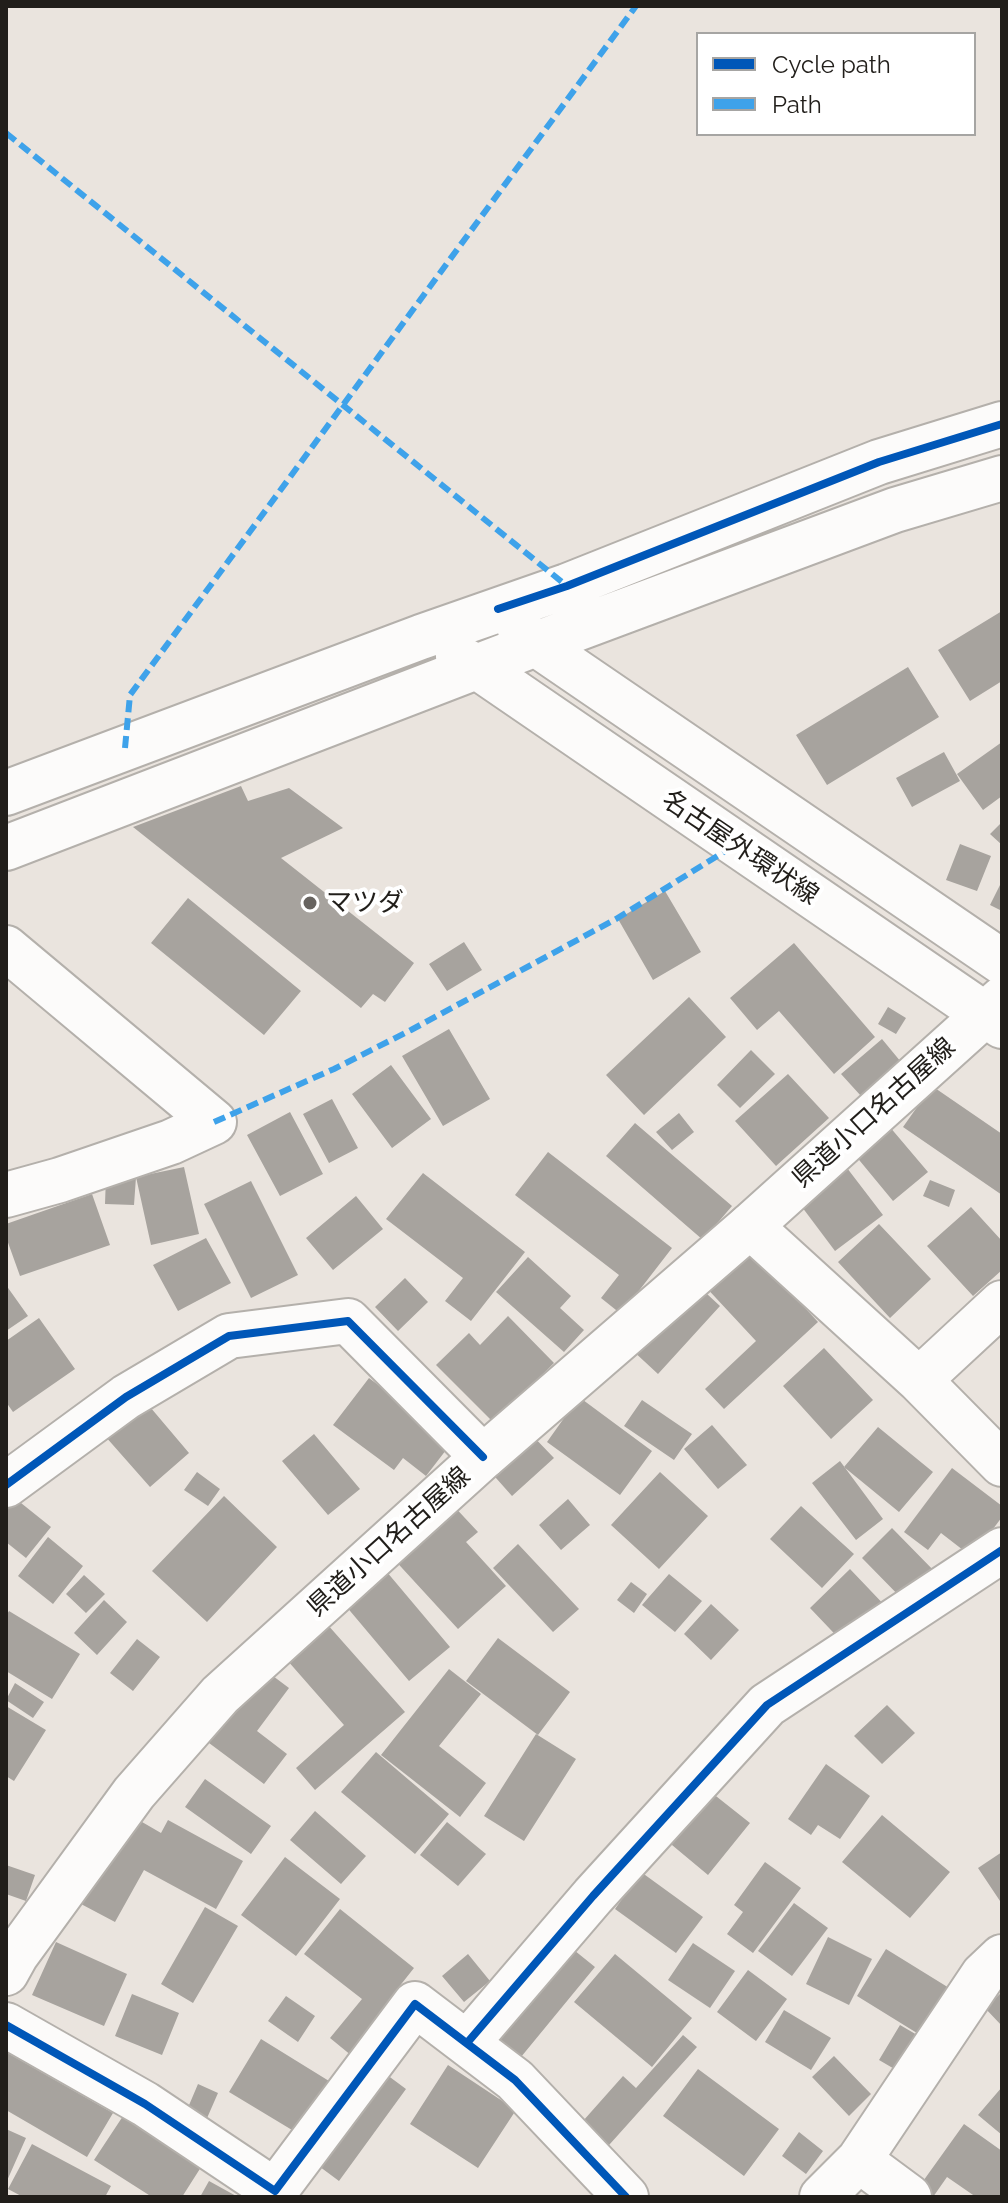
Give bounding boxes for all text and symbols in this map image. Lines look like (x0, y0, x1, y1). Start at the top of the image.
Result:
legend (696, 32, 976, 136)
text: Cycle path (772, 50, 891, 79)
text: Path (772, 90, 822, 119)
street label: 名古屋外環状線 (656, 784, 824, 912)
place label: マツダ (326, 887, 404, 919)
marker: マツダ (301, 894, 319, 912)
street label: 県道小口名古屋線 (786, 1032, 962, 1194)
street label: 県道小口名古屋線 (301, 1461, 477, 1623)

